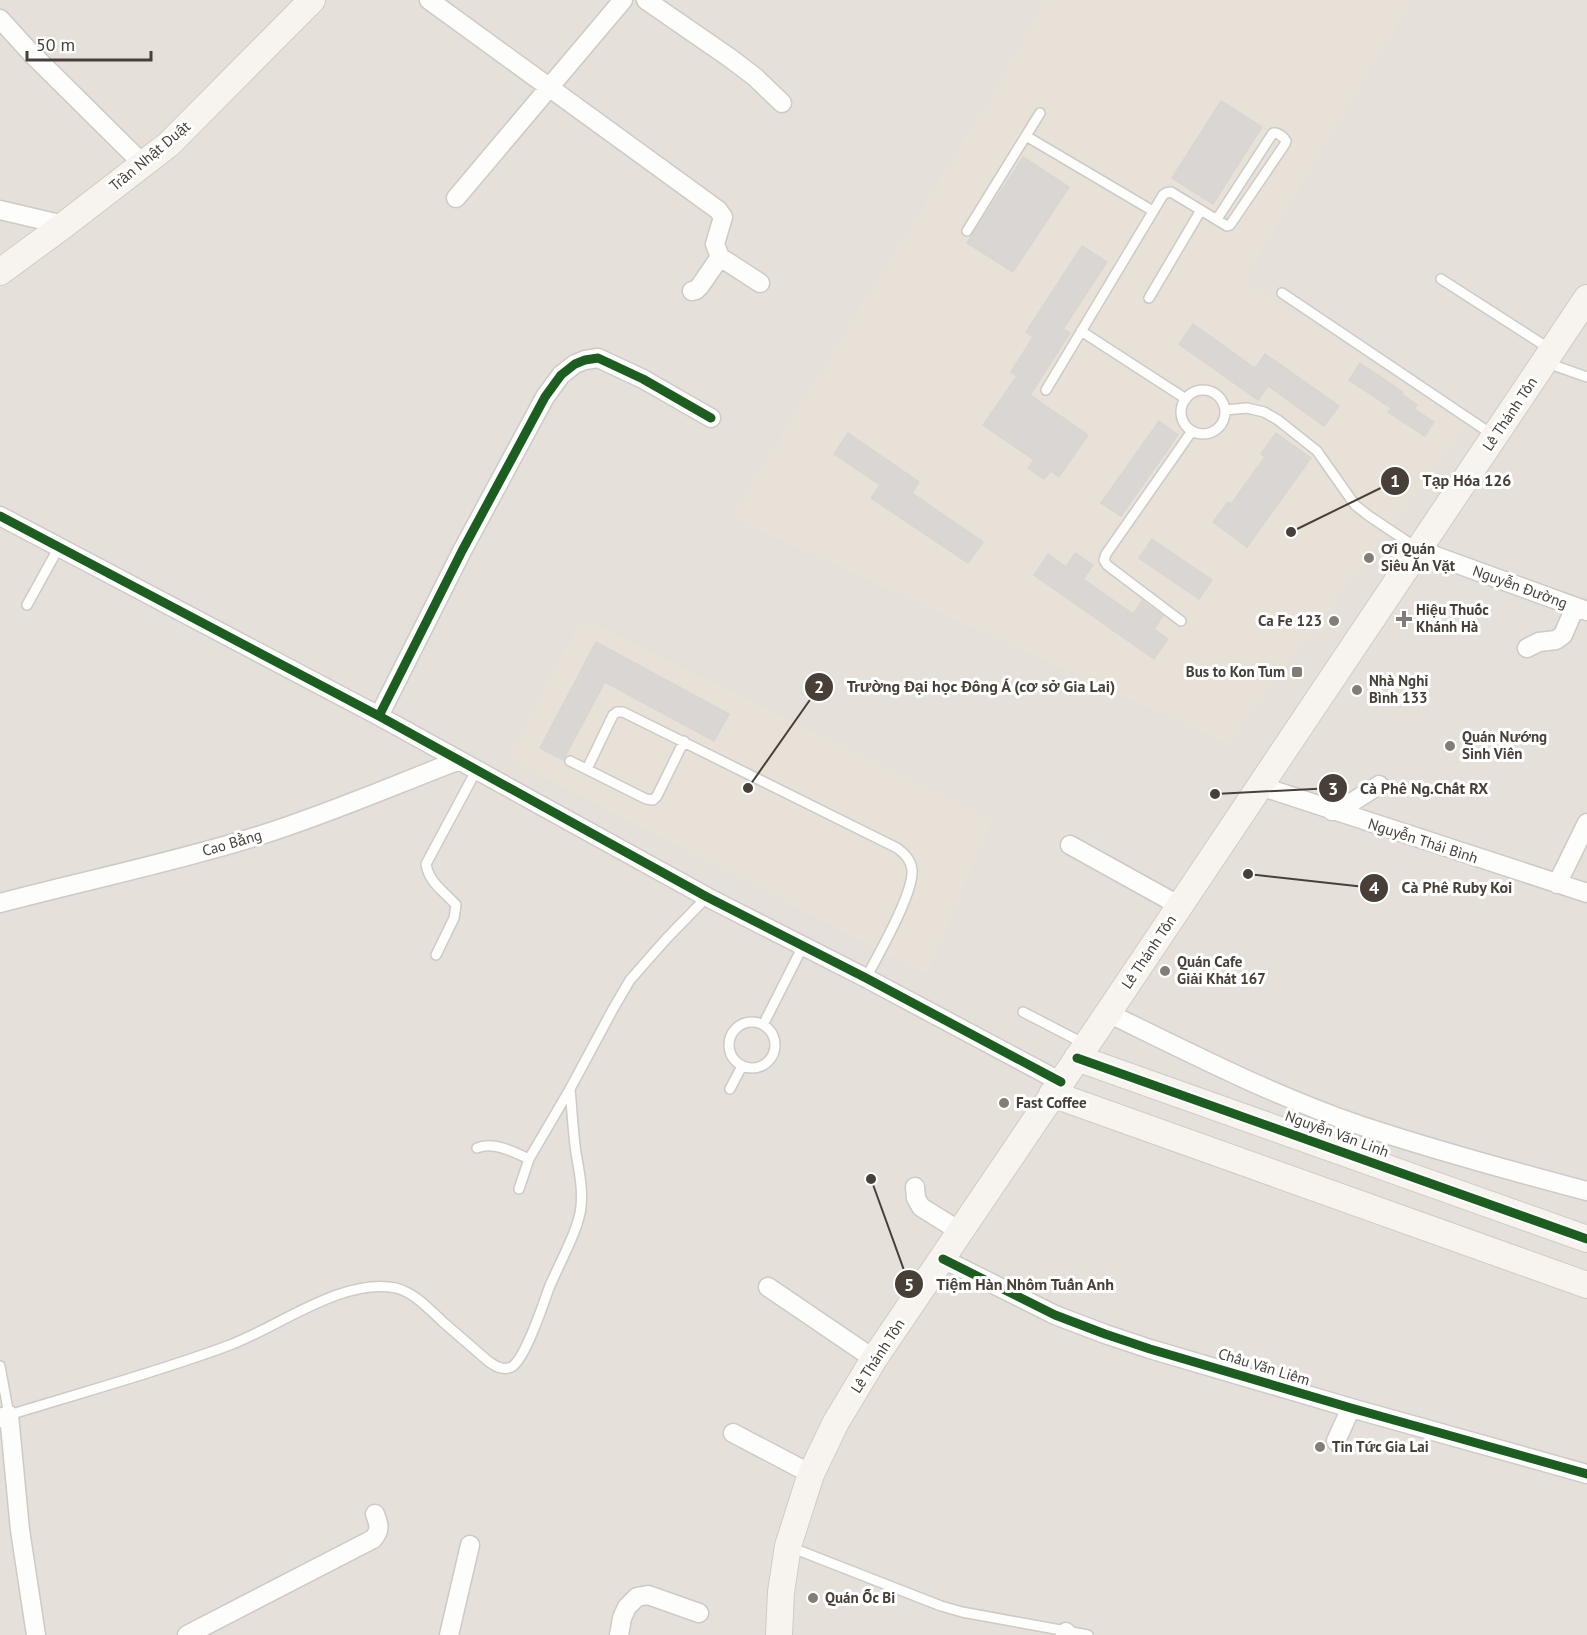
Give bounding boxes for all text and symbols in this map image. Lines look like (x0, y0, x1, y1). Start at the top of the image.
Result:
scale bar (27, 24, 152, 62)
text: 50 m (36, 33, 75, 56)
street label: Trần Nhật Duật (105, 116, 194, 195)
street label: Lê Thánh Tôn (1478, 373, 1541, 454)
callout: Tạp Hóa 126 (1380, 464, 1523, 498)
text: 1 (1390, 469, 1400, 492)
text: Tạp Hóa 126 (1423, 470, 1511, 490)
place label: Ơi Quán Siêu Ăn Vặt (1381, 539, 1456, 575)
marker: Ơi Quán Siêu Ăn Vặt (1362, 551, 1376, 565)
street label: Nguyễn Đường (1470, 561, 1570, 613)
place label: Hiệu Thuốc Khánh Hà (1416, 600, 1489, 636)
place label: Ca Fe 123 (1258, 611, 1322, 630)
marker: Hiệu Thuốc Khánh Hà (1397, 612, 1411, 626)
marker: Ca Fe 123 (1327, 614, 1341, 628)
place label: Bus to Kon Tum (1186, 662, 1285, 681)
marker: Bus to Kon Tum (1290, 665, 1304, 679)
callout: Trường Đại học Đông Á (cơ sở Gia Lai) (804, 670, 1128, 704)
place label: Nhà Nghỉ Bình 133 (1369, 671, 1429, 707)
text: 2 (814, 675, 824, 698)
text: Trường Đại học Đông Á (cơ sở Gia Lai) (847, 676, 1115, 696)
marker: Nhà Nghỉ Bình 133 (1350, 683, 1364, 697)
place label: Quán Nướng Sinh Viên (1462, 727, 1547, 763)
marker: Quán Nướng Sinh Viên (1443, 739, 1457, 753)
callout: Cà Phê Ng.Chất RX (1318, 771, 1500, 805)
text: 3 (1328, 777, 1338, 800)
text: Cà Phê Ng.Chất RX (1360, 778, 1488, 798)
street label: Nguyễn Thái Bình (1366, 814, 1481, 867)
street label: Cao Bằng (200, 825, 264, 860)
callout: Cà Phê Ruby Koi (1359, 871, 1525, 905)
text: 4 (1369, 876, 1379, 899)
text: Cà Phê Ruby Koi (1402, 877, 1512, 897)
street label: Lê Thánh Tôn (1117, 911, 1180, 992)
place label: Quán Cafe Giải Khát 167 (1177, 952, 1266, 988)
marker: Quán Cafe Giải Khát 167 (1158, 964, 1172, 978)
place label: Fast Coffee (1016, 1093, 1087, 1112)
marker: Fast Coffee (997, 1096, 1011, 1110)
street label: Nguyễn Văn Linh (1283, 1106, 1392, 1161)
callout: Tiệm Hàn Nhôm Tuấn Anh (894, 1267, 1127, 1301)
text: 5 (904, 1273, 914, 1296)
text: Tiệm Hàn Nhôm Tuấn Anh (936, 1274, 1114, 1294)
street label: Lê Thánh Tôn (846, 1315, 909, 1397)
street label: Châu Văn Liêm (1216, 1344, 1312, 1389)
place label: Tin Tức Gia Lai (1332, 1437, 1429, 1456)
marker: Tin Tức Gia Lai (1313, 1440, 1327, 1454)
place label: Quán Ốc Bi (825, 1588, 895, 1607)
marker: Quán Ốc Bi (806, 1591, 820, 1605)

